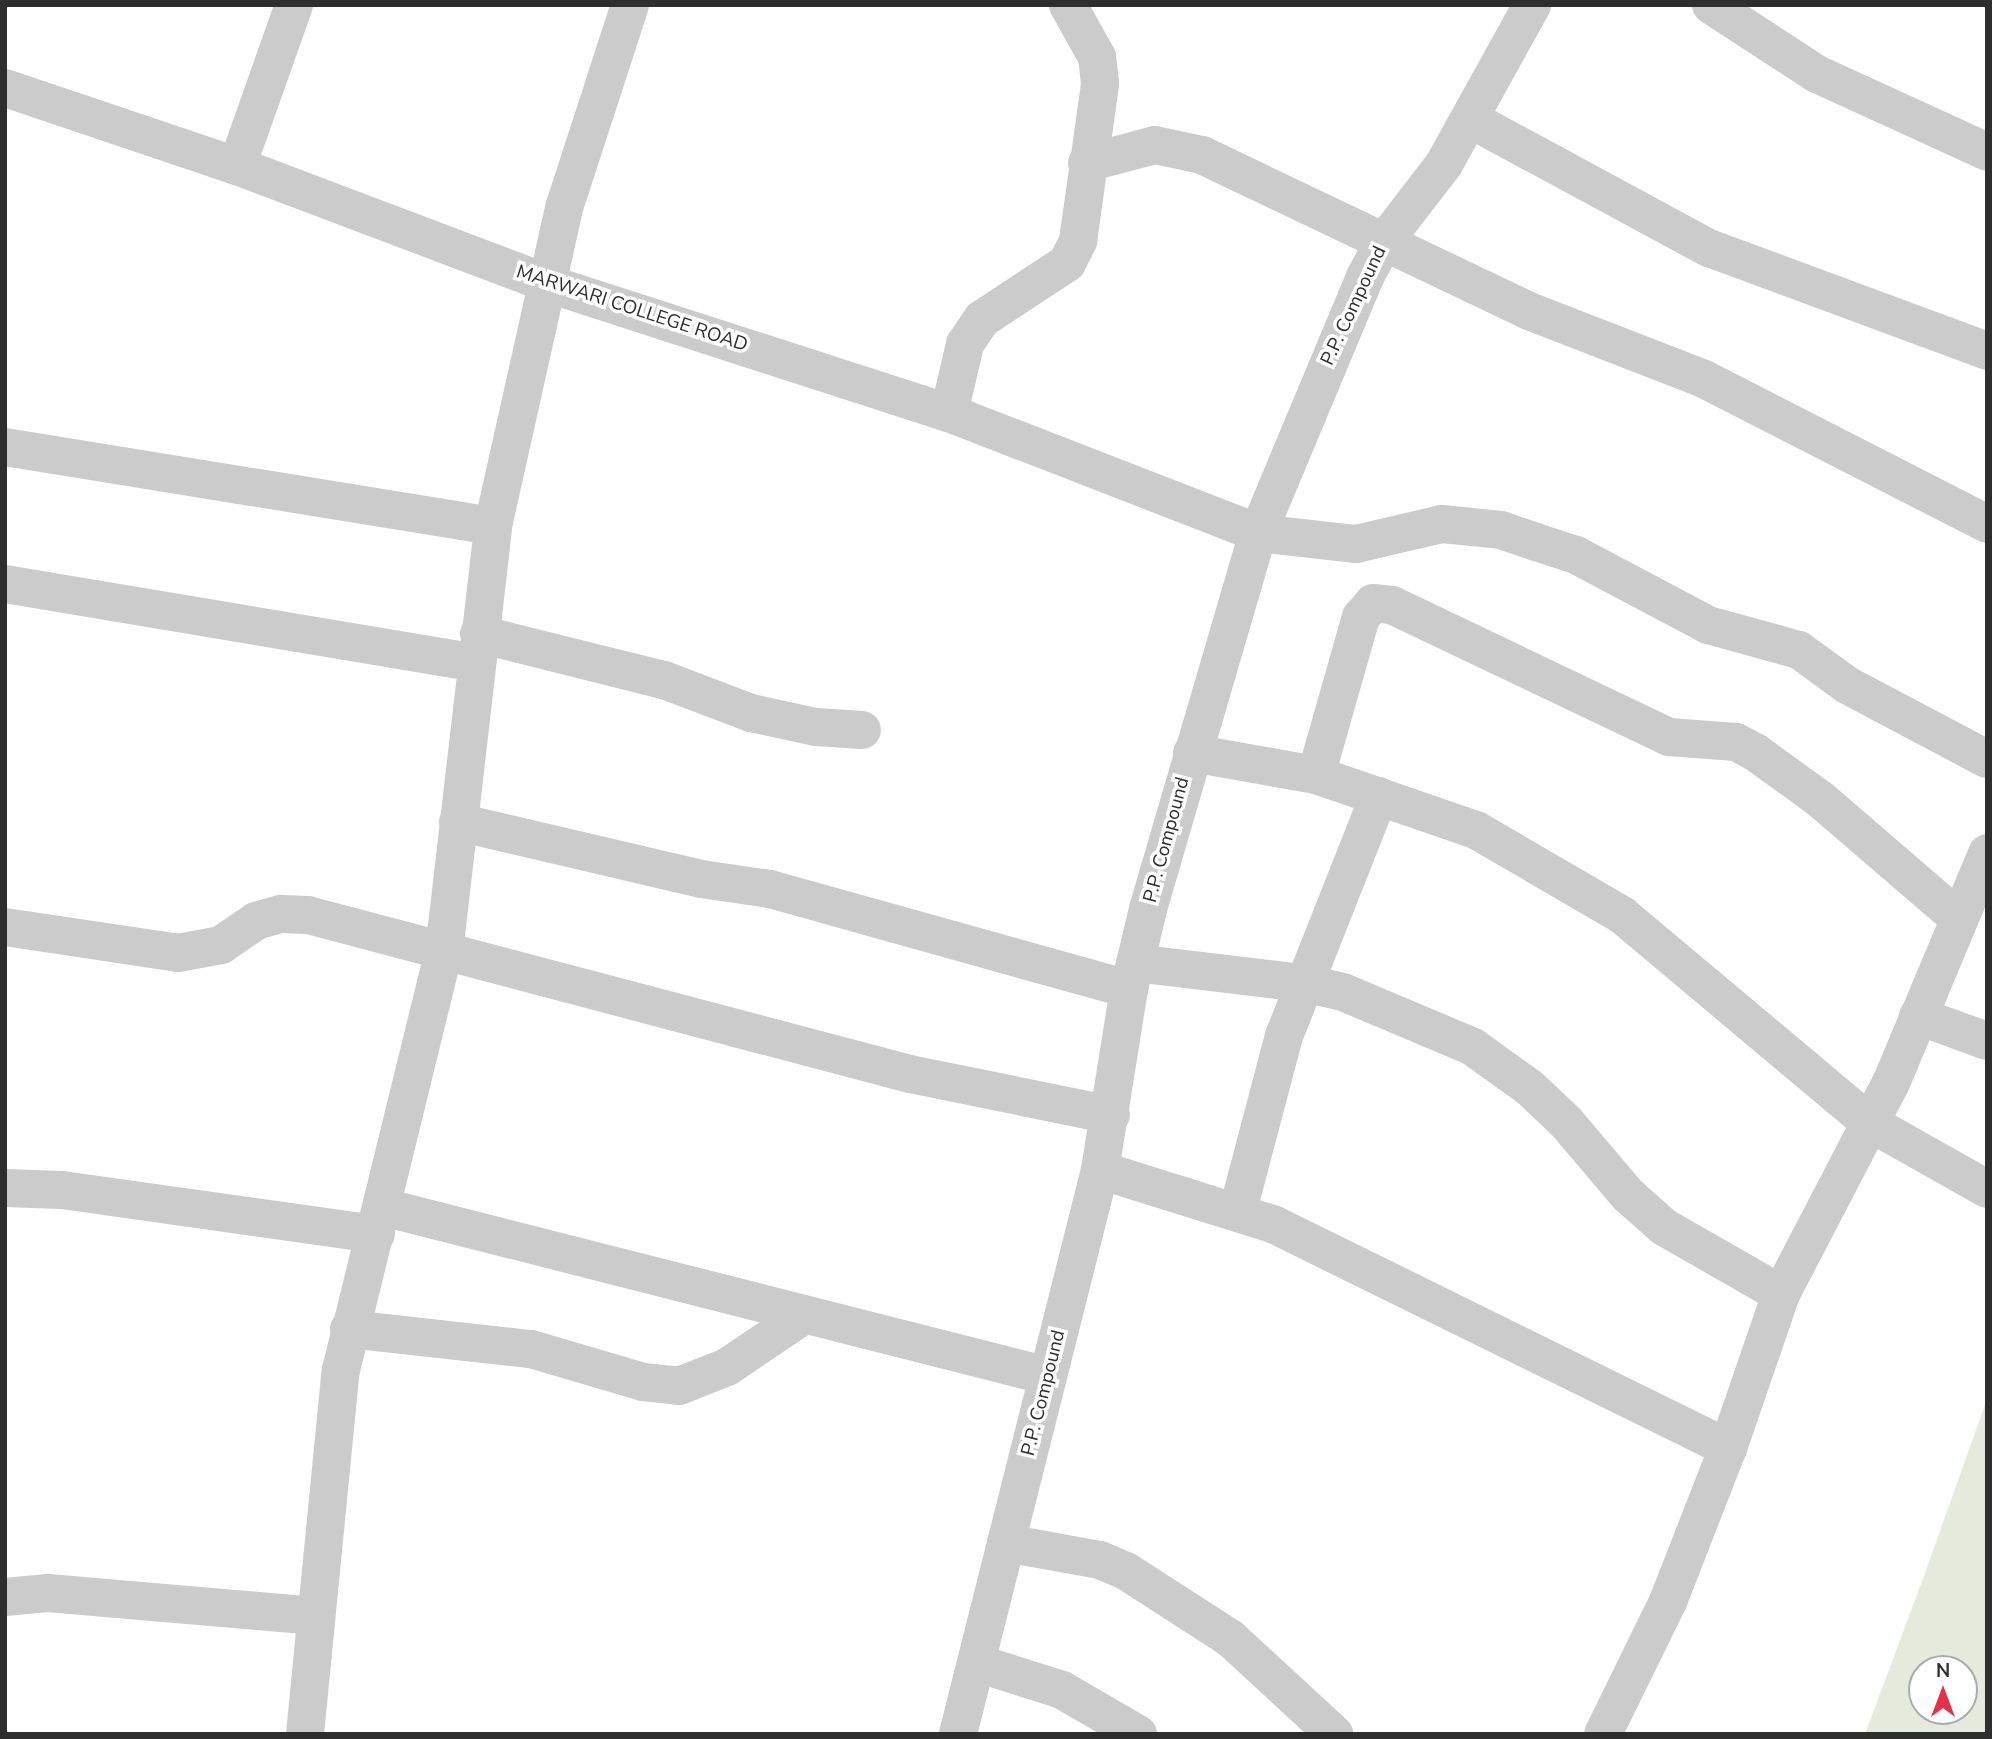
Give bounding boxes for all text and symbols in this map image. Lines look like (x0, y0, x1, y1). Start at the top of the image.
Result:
street label: P.P. Compound (1316, 243, 1392, 369)
street label: MARWARI COLLEGE ROAD (513, 261, 751, 357)
street label: P.P. Compound (1139, 775, 1195, 905)
street label: P.P. Compound (1017, 1328, 1071, 1458)
north arrow (1908, 1655, 1978, 1725)
text: N (1936, 1658, 1950, 1684)

